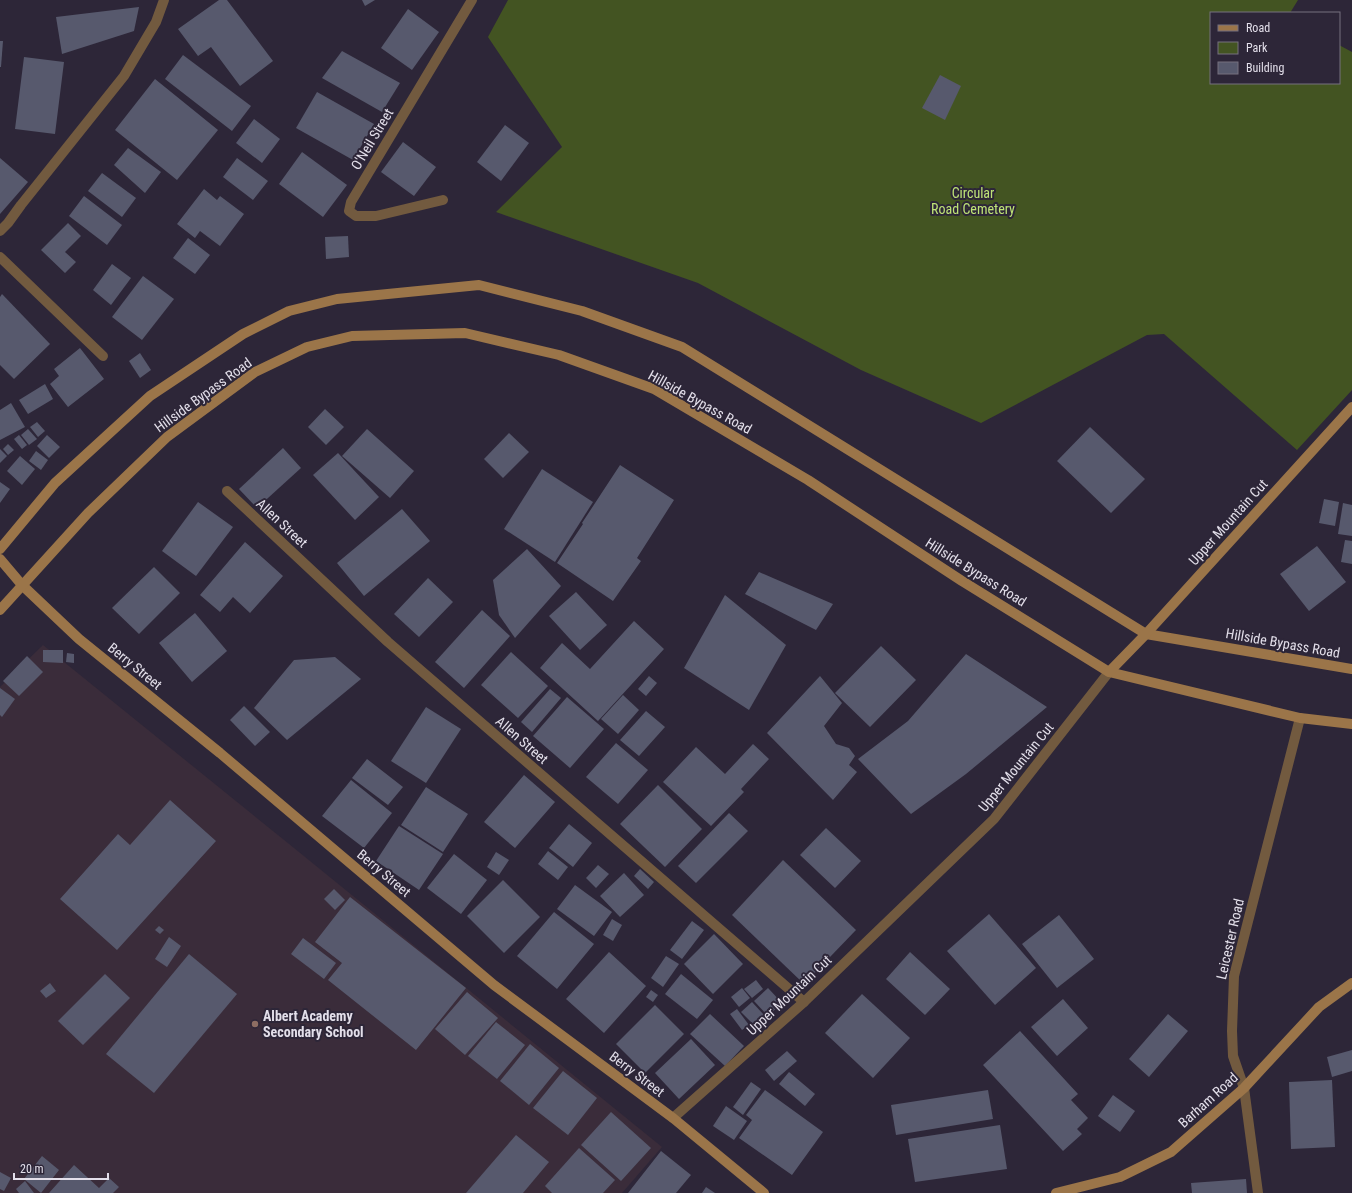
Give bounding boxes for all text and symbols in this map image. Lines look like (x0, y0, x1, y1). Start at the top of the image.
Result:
legend (1210, 12, 1340, 84)
text: Road (1246, 21, 1270, 35)
text: Park (1246, 41, 1268, 55)
text: Building (1246, 61, 1284, 75)
street label: O'Neil Street (347, 106, 397, 172)
park label: Circular Road Cemetery (931, 185, 1015, 217)
street label: Hillside Bypass Road (151, 354, 255, 436)
street label: Hillside Bypass Road (645, 367, 755, 437)
street label: Upper Mountain Cut (1185, 476, 1271, 568)
street label: Allen Street (253, 495, 311, 551)
street label: Hillside Bypass Road (923, 535, 1029, 609)
street label: Hillside Bypass Road (1225, 625, 1341, 661)
street label: Berry Street (105, 639, 165, 693)
street label: Allen Street (493, 713, 551, 767)
street label: Upper Mountain Cut (975, 719, 1057, 815)
street label: Berry Street (354, 846, 414, 900)
street label: Leicester Road (1213, 897, 1247, 981)
street label: Upper Mountain Cut (743, 952, 835, 1038)
place label: Albert Academy Secondary School (263, 1008, 364, 1040)
marker: Albert Academy Secondary School (250, 1019, 260, 1029)
street label: Berry Street (606, 1048, 668, 1100)
street label: Barham Road (1175, 1069, 1241, 1131)
scale bar (14, 1155, 108, 1181)
text: 20 m (20, 1162, 44, 1176)

